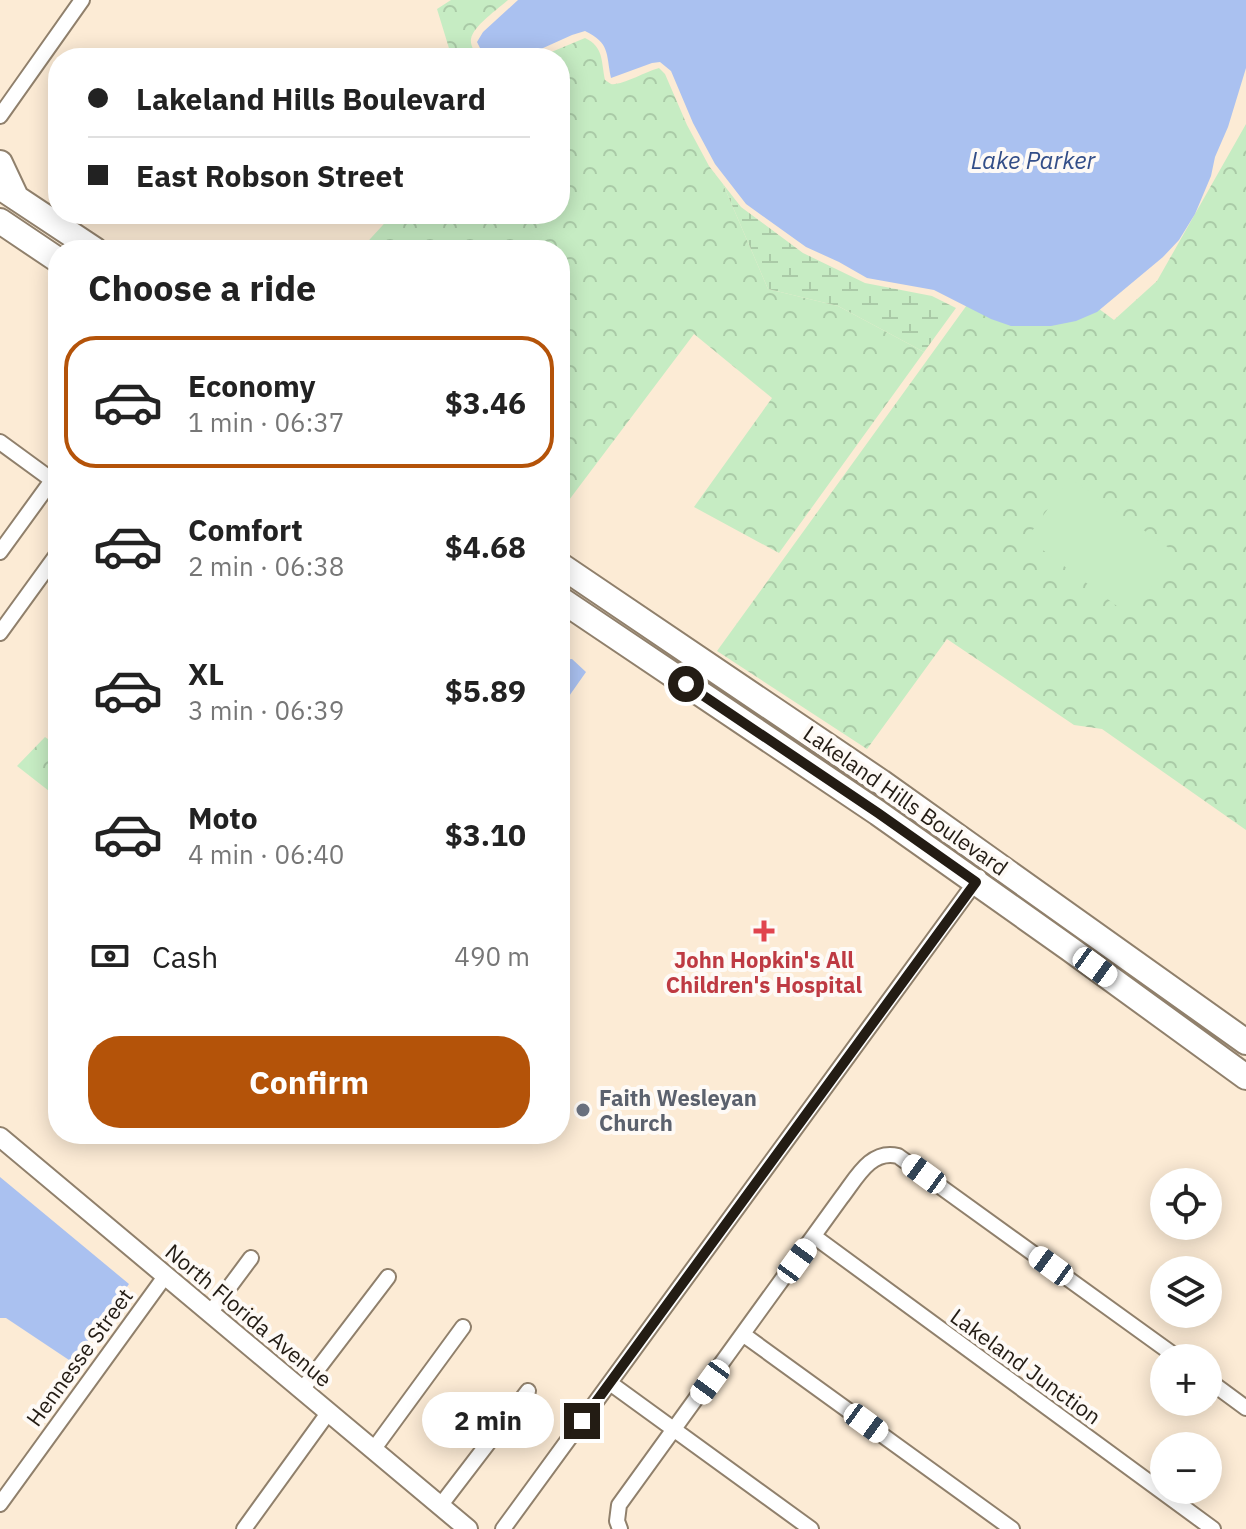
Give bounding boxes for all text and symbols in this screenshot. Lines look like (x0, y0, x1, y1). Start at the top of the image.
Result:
text: Lakeland Hills Boulevard (136, 79, 486, 118)
water label: Lake Parker (971, 144, 1097, 176)
text: East Robson Street (136, 156, 404, 195)
text: Choose a ride (88, 264, 316, 311)
icon: car (92, 366, 164, 438)
text: Economy (188, 366, 316, 405)
text: $3.46 (445, 383, 526, 422)
text: 1 min · 06:37 (188, 405, 344, 439)
icon: car (92, 510, 164, 582)
text: Comfort (188, 510, 303, 549)
text: $4.68 (445, 527, 526, 566)
text: 2 min · 06:38 (188, 549, 344, 583)
icon: car (92, 654, 164, 726)
text: XL (188, 654, 224, 693)
route start (668, 666, 704, 702)
text: $5.89 (445, 671, 526, 710)
text: 3 min · 06:39 (188, 693, 344, 727)
street label: Lakeland Hills Boulevard (798, 718, 1014, 882)
icon: car (92, 798, 164, 870)
text: Moto (188, 798, 258, 837)
text: $3.10 (445, 815, 526, 854)
text: 4 min · 06:40 (188, 837, 344, 871)
marker: John Hopkin's All Children's Hospital (753, 920, 775, 942)
icon: cash (88, 934, 132, 978)
text: Cash (152, 937, 218, 976)
text: 490 m (454, 939, 530, 973)
car (1069, 943, 1121, 991)
place label: John Hopkin's All Children's Hospital (666, 945, 863, 999)
button: Confirm (88, 1036, 530, 1128)
place label: Faith Wesleyan Church (599, 1083, 757, 1137)
marker: Faith Wesleyan Church (574, 1101, 592, 1119)
car (898, 1150, 950, 1198)
map controls (1150, 1168, 1222, 1504)
button: locate (1150, 1168, 1222, 1240)
car (773, 1235, 821, 1287)
street label: North Florida Avenue (160, 1237, 338, 1393)
car (1025, 1242, 1077, 1290)
button: layers (1150, 1256, 1222, 1328)
street label: Hennesse Street (19, 1282, 139, 1432)
street label: Lakeland Junction (945, 1302, 1107, 1430)
button: + (1150, 1344, 1222, 1416)
car (686, 1356, 734, 1408)
callout: 2 min (422, 1393, 554, 1449)
car (840, 1399, 892, 1447)
text: 2 min (454, 1403, 522, 1437)
route end (564, 1403, 600, 1439)
button: − (1150, 1432, 1222, 1504)

